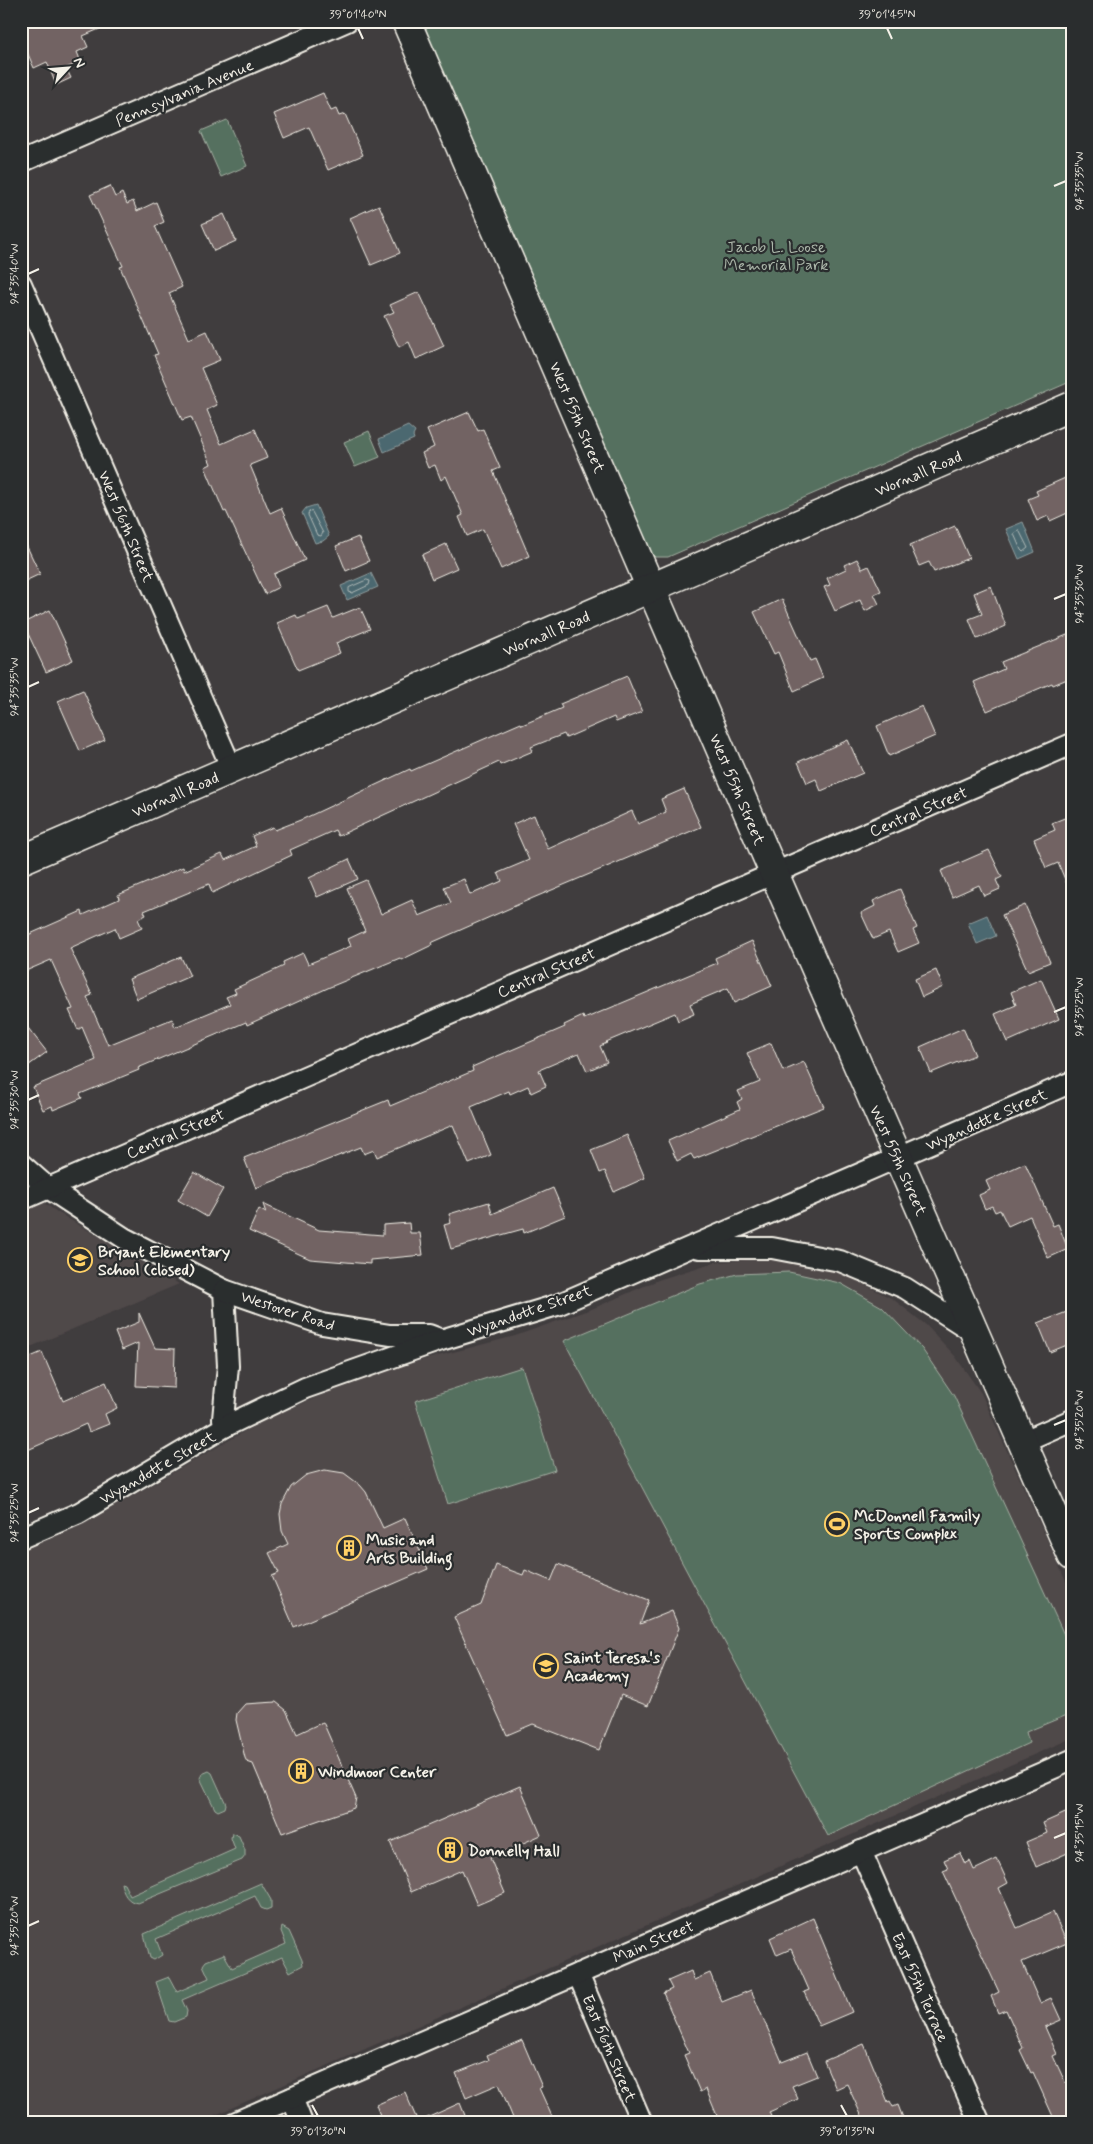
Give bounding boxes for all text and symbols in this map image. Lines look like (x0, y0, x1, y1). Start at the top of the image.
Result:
text: 39°01'40"N (329, 7, 387, 23)
text: 39°01'45"N (859, 7, 915, 23)
north arrow (42, 42, 92, 92)
text: N (69, 55, 89, 71)
street label: Pennsylvania Avenue (112, 55, 257, 132)
text: 94°35'35"W (1072, 152, 1088, 210)
park label: Jacob L. Loose Memorial Park (724, 237, 828, 276)
text: 94°35'40"W (7, 244, 23, 304)
street label: West 55th Street (544, 359, 610, 477)
street label: Wornall Road (872, 447, 965, 502)
street label: West 56th Street (93, 468, 159, 586)
text: 94°35'30"W (1072, 564, 1088, 624)
street label: Wornall Road (500, 607, 593, 662)
text: 94°35'35"W (7, 658, 23, 716)
street label: West 55th Street (704, 731, 770, 849)
street label: Wornall Road (129, 768, 222, 823)
street label: Central Street (866, 782, 971, 842)
street label: Central Street (494, 943, 599, 1003)
text: 94°35'25"W (1072, 977, 1088, 1037)
text: 94°35'30"W (7, 1070, 23, 1130)
street label: Wyandotte Street (923, 1084, 1051, 1157)
street label: West 55th Street (864, 1102, 932, 1220)
street label: Central Street (123, 1104, 228, 1164)
place label: Bryant Elementary School (closed) (98, 1242, 230, 1281)
school or university icon: Bryant Elementary School (closed) (67, 1247, 93, 1273)
street label: Wyandotte Street (464, 1280, 595, 1343)
street label: Westover Road (238, 1286, 337, 1337)
text: 94°35'20"W (1072, 1390, 1088, 1450)
street label: Wyandotte Street (96, 1426, 220, 1510)
text: 94°35'25"W (7, 1483, 23, 1543)
place label: McDonnell Family Sports Complex (854, 1506, 980, 1545)
sports icon: McDonnell Family Sports Complex (824, 1511, 850, 1537)
place label: Music and Arts Building (366, 1530, 452, 1571)
building icon: Music and Arts Building (336, 1535, 362, 1561)
place label: Saint Teresa's Academy (564, 1648, 661, 1687)
school or university icon: Saint Teresa's Academy (533, 1653, 559, 1679)
building icon: Windmoor Center (288, 1758, 314, 1784)
place label: Windmoor Center (317, 1762, 437, 1783)
text: 94°35'15"W (1072, 1804, 1088, 1862)
building icon: Donnelly Hall (437, 1837, 463, 1863)
place label: Donnelly Hall (468, 1841, 560, 1862)
text: 94°35'20"W (7, 1896, 23, 1956)
street label: Main Street (610, 1916, 698, 1969)
street label: East 55th Terrace (886, 1929, 953, 2046)
street label: East 56th Street (577, 1992, 641, 2106)
text: 39°01'30"N (290, 2124, 346, 2140)
text: 39°01'35"N (819, 2124, 875, 2140)

